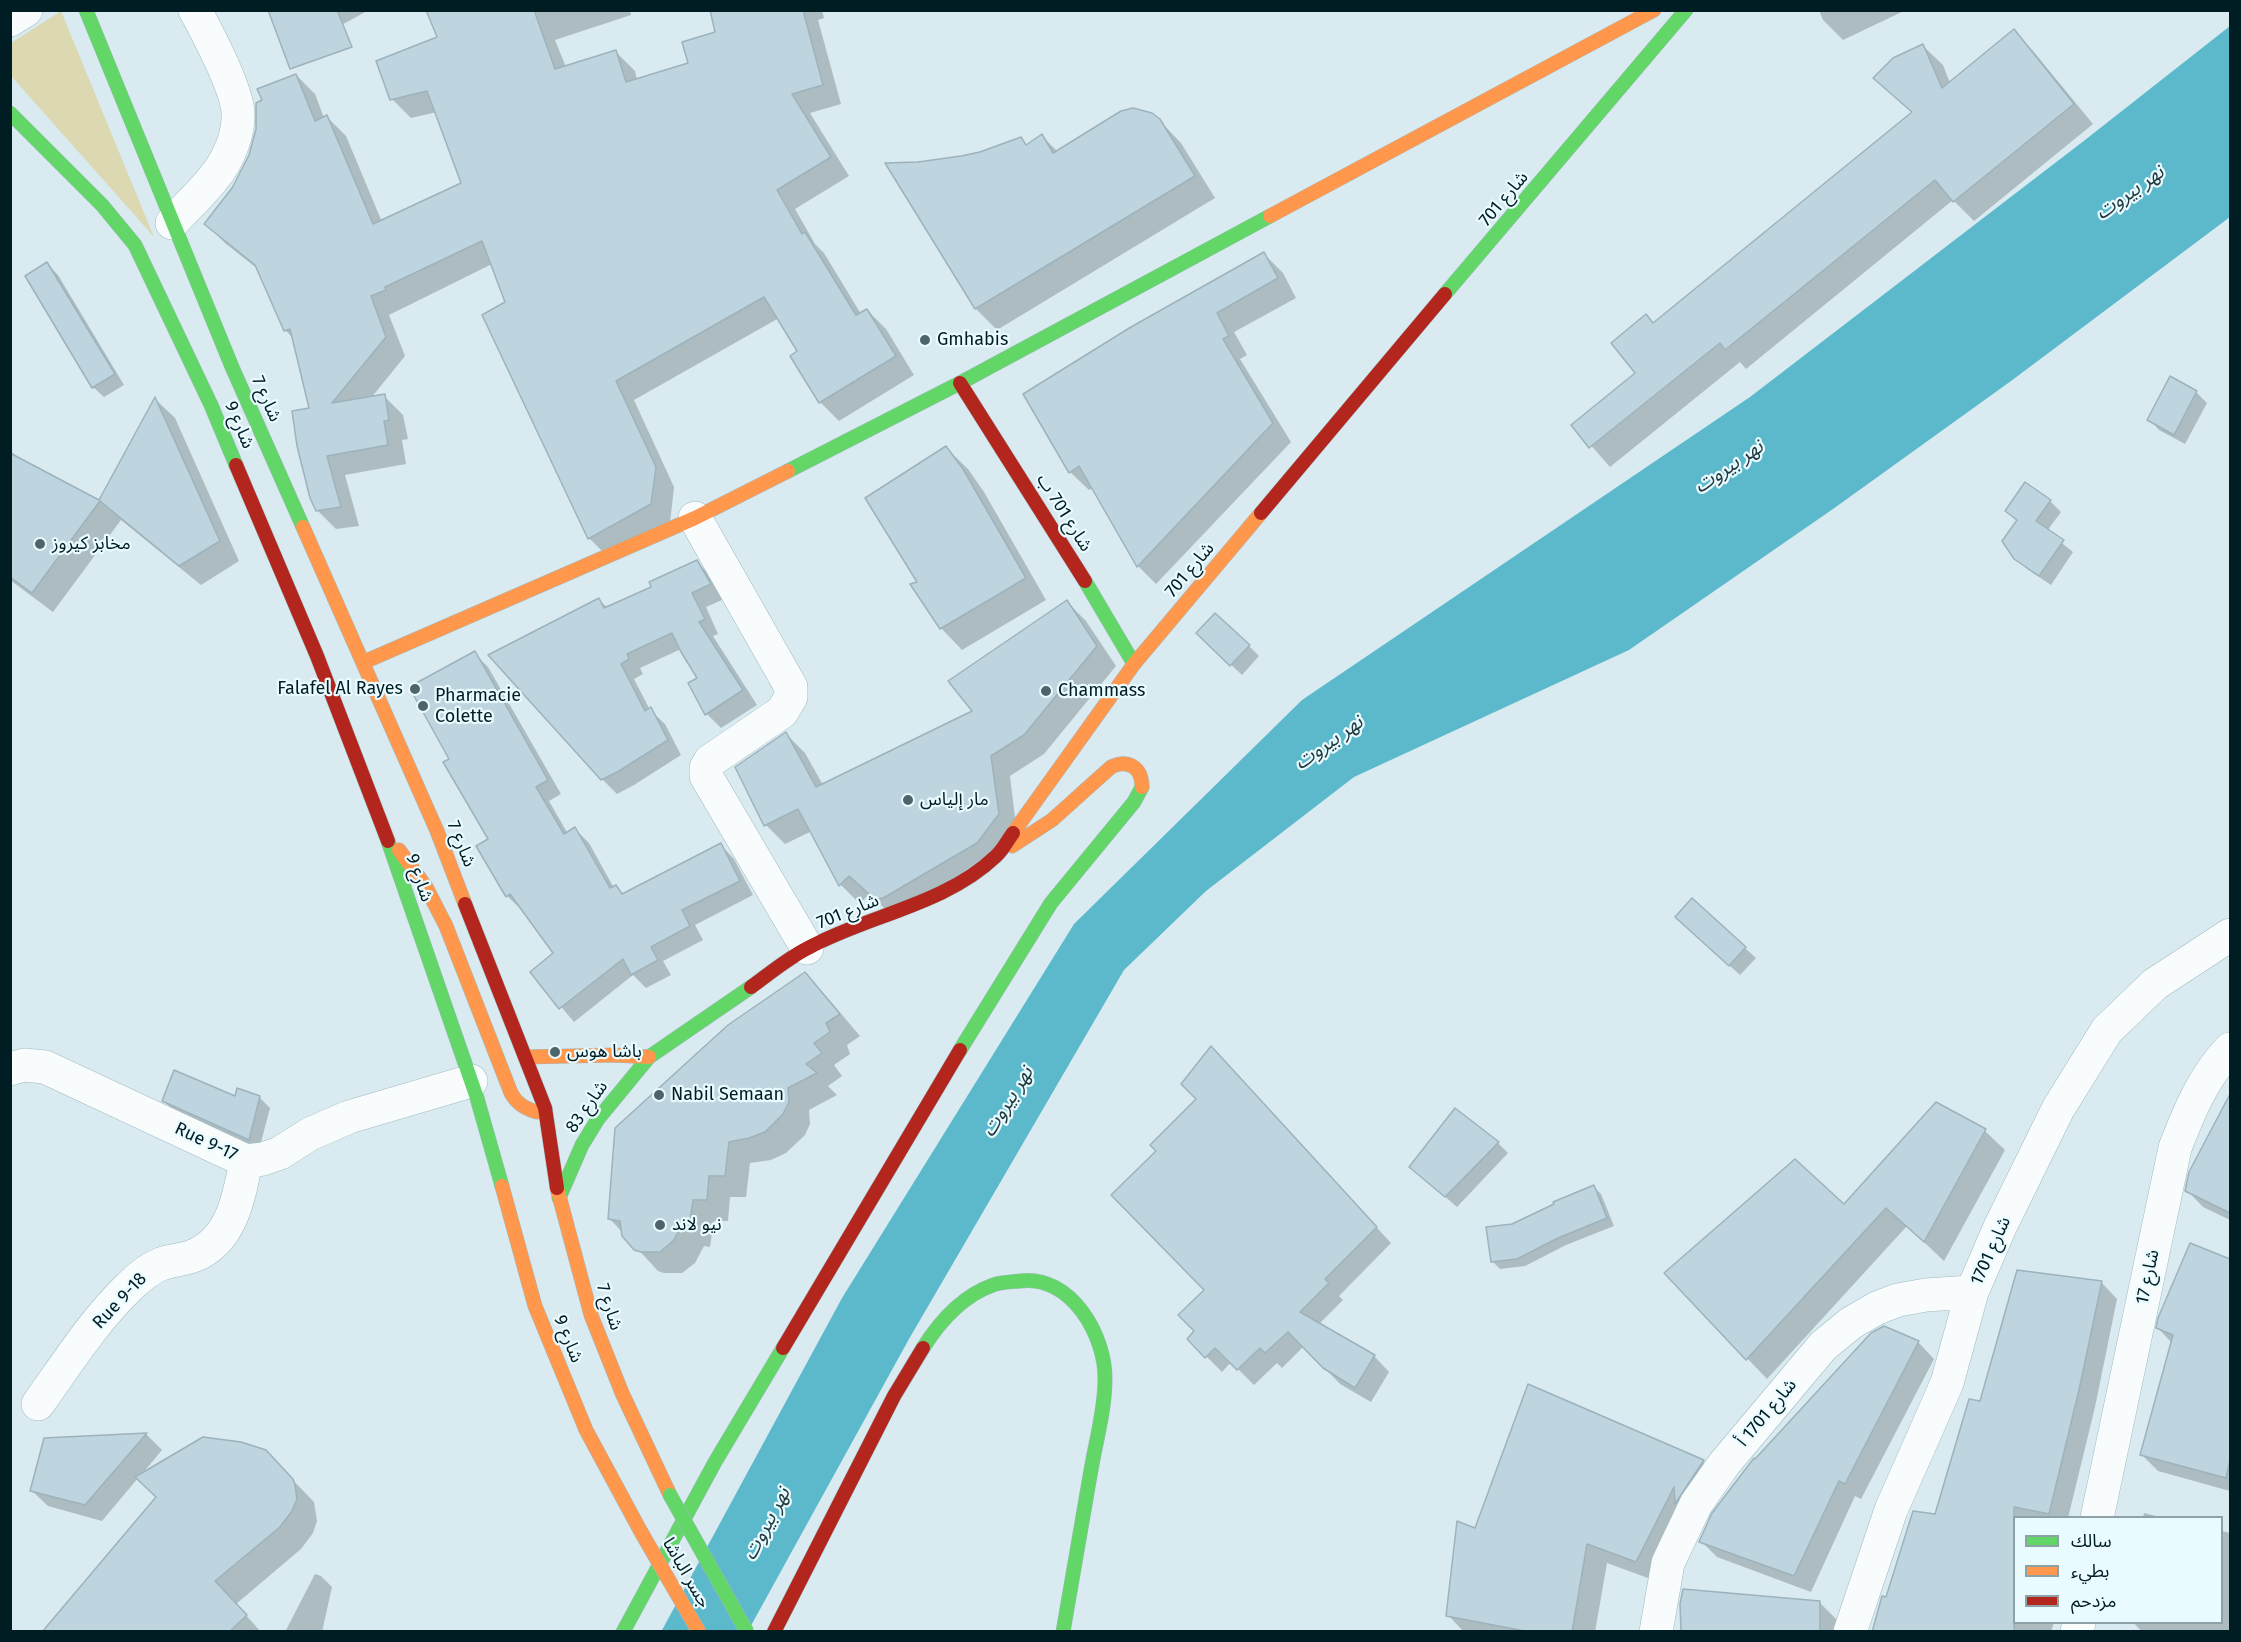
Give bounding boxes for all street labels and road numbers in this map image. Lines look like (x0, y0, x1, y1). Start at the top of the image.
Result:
street label: شارع 701 (1475, 167, 1533, 231)
street label: شارع 7 (246, 373, 286, 425)
street label: شارع 9 (219, 398, 259, 452)
street label: شارع 701 ب (1032, 470, 1096, 556)
street label: شارع 701 (1161, 538, 1219, 602)
street label: شارع 7 (442, 818, 480, 870)
street label: شارع 9 (401, 851, 437, 905)
street label: شارع 701 (814, 890, 882, 934)
street label: شارع 83 (561, 1077, 613, 1137)
street label: Rue 9-17 (171, 1118, 241, 1166)
street label: شارع 1701 (1966, 1213, 2016, 1289)
street label: شارع 17 (2132, 1248, 2164, 1306)
street label: Rue 9-18 (89, 1268, 151, 1334)
street label: شارع 7 (591, 1281, 627, 1333)
street label: شارع 9 (549, 1312, 587, 1366)
street label: شارع 1701 أ (1732, 1375, 1802, 1451)
street label: جسر الباشا (657, 1534, 715, 1612)

